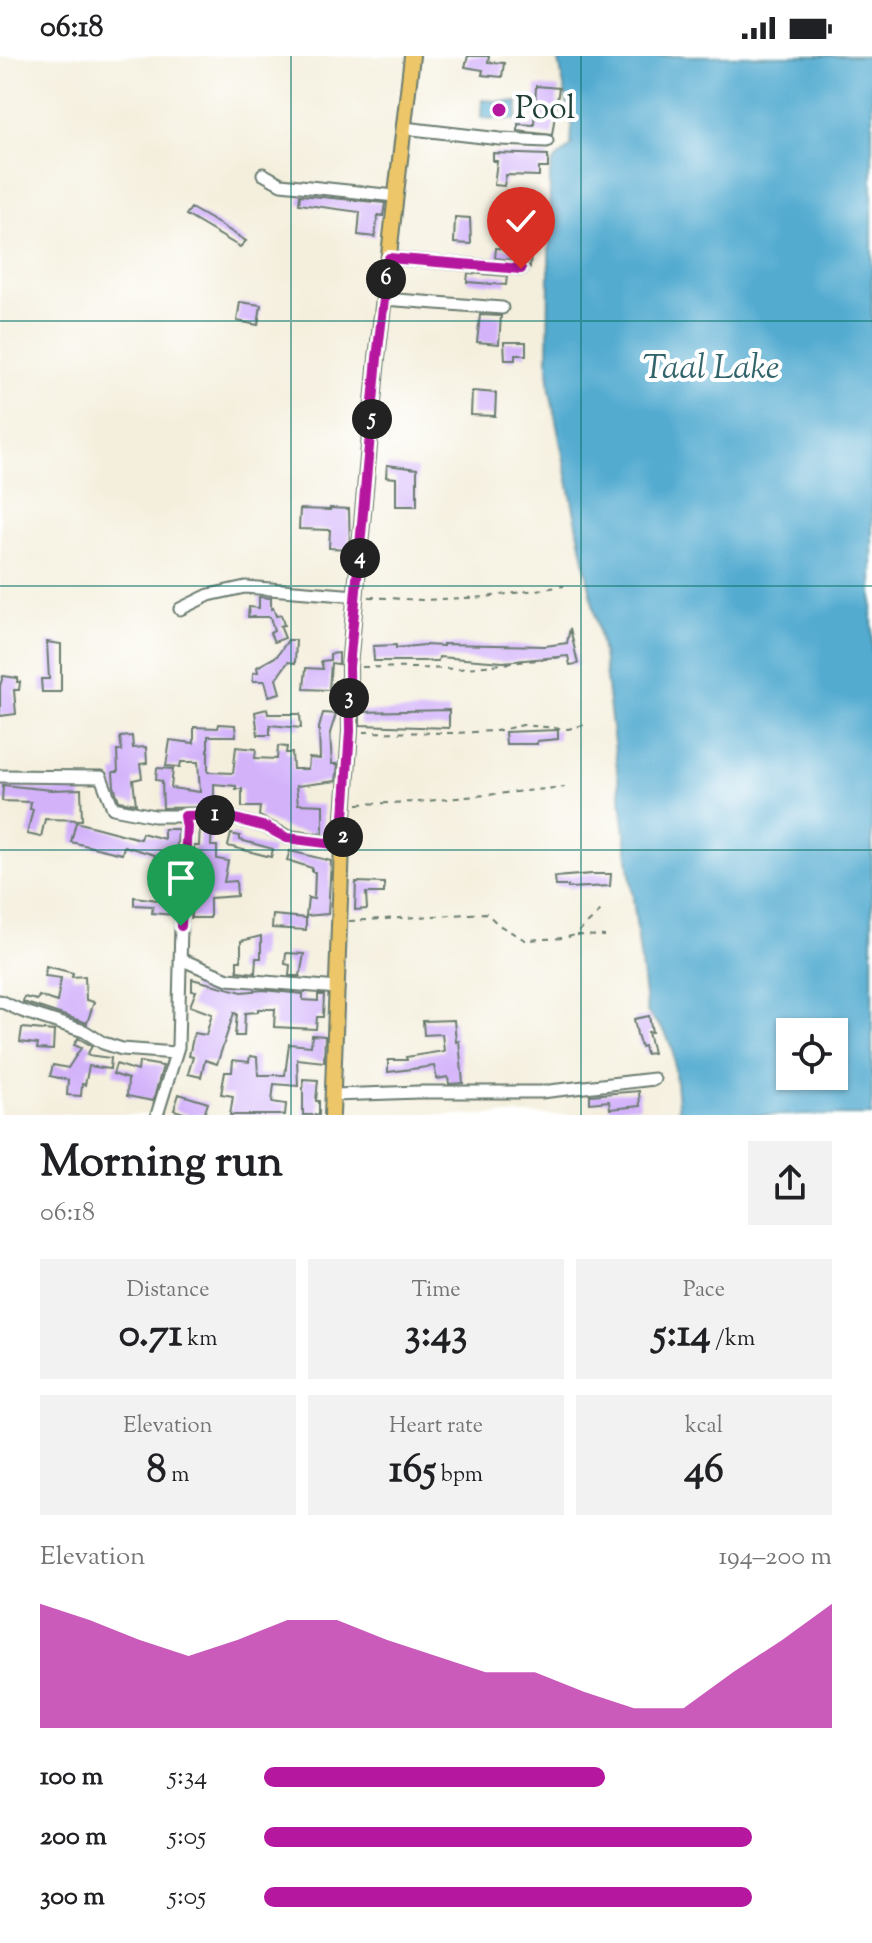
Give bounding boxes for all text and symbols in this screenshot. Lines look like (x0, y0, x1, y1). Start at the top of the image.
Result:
text: 06:18 (40, 7, 103, 50)
place label: Pool (515, 87, 576, 133)
marker: Pool (490, 101, 508, 119)
pin (487, 187, 555, 269)
icon: check (499, 199, 543, 243)
pin: 6 (366, 259, 406, 299)
text: 6 (381, 263, 391, 295)
water label: Taal Lake (643, 345, 779, 394)
pin: 5 (352, 399, 392, 439)
text: 5 (368, 403, 376, 435)
pin: 4 (340, 538, 380, 578)
text: 4 (354, 542, 366, 574)
pin: 3 (329, 678, 369, 718)
text: 3 (345, 682, 353, 714)
pin: 1 (195, 795, 235, 835)
text: 1 (211, 799, 219, 831)
pin: 2 (323, 817, 363, 857)
text: 2 (338, 821, 348, 853)
pin (147, 844, 215, 926)
icon: arrive (159, 856, 203, 900)
map controls (776, 1018, 848, 1090)
button: locate (776, 1018, 848, 1090)
text: Morning run (40, 1133, 283, 1196)
button: share (748, 1141, 832, 1225)
text: 06:18 (40, 1195, 95, 1232)
text: Distance (127, 1275, 209, 1307)
text: Time (412, 1275, 460, 1307)
text: Pace (683, 1275, 725, 1307)
text: 0.71 (119, 1307, 182, 1364)
text: 3:43 (405, 1307, 467, 1364)
text: 5:14 (653, 1307, 711, 1364)
text: km (182, 1324, 217, 1356)
text: /km (711, 1324, 755, 1356)
text: Elevation (123, 1411, 213, 1443)
text: Heart rate (389, 1411, 483, 1443)
text: kcal (685, 1411, 723, 1443)
text: 8 (147, 1443, 167, 1500)
text: 165 (389, 1443, 436, 1500)
text: 46 (684, 1443, 724, 1500)
text: m (167, 1460, 189, 1492)
text: bpm (436, 1460, 483, 1492)
text: Elevation (40, 1539, 145, 1576)
text: 194–200 m (718, 1539, 832, 1576)
text: 100 m (40, 1759, 103, 1796)
text: 5:34 (168, 1759, 207, 1796)
text: 200 m (40, 1819, 107, 1856)
text: 5:05 (168, 1819, 206, 1856)
text: 300 m (40, 1879, 105, 1916)
text: 5:05 (168, 1879, 206, 1916)

